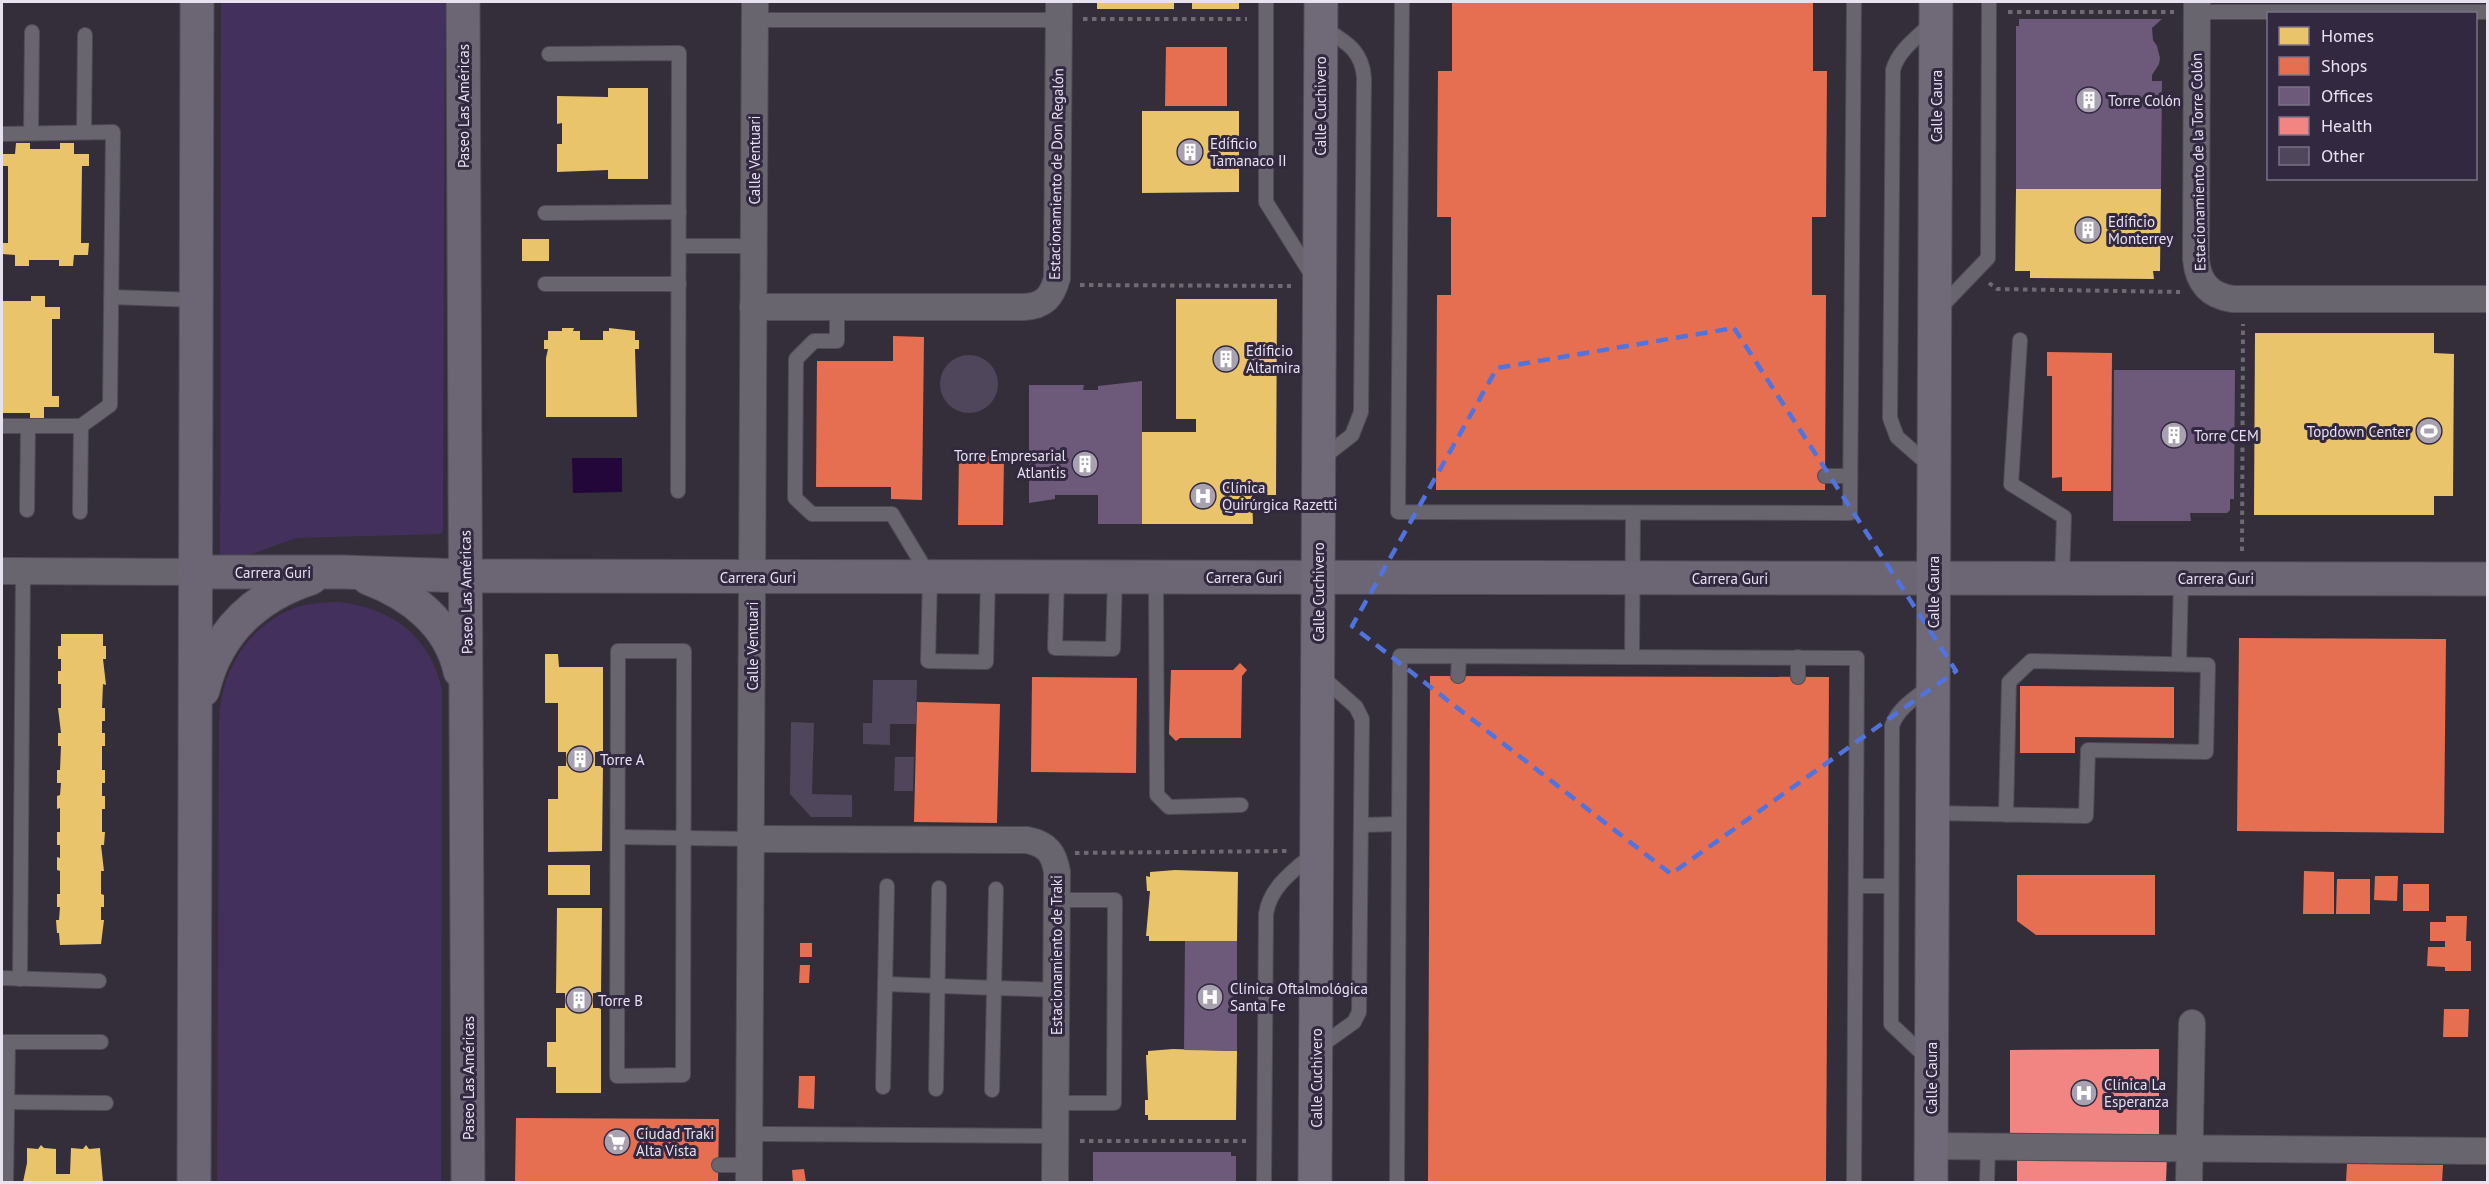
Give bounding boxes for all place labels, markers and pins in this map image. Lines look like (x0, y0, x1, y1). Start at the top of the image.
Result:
building icon: Torre Colón (2074, 85, 2104, 115)
place label: Torre Colón (2108, 91, 2181, 110)
place label: Edificio Tamanaco II (1210, 134, 1287, 170)
building icon: Edificio Tamanaco II (1175, 137, 1205, 167)
place label: Edificio Monterrey (2108, 212, 2173, 248)
building icon: Edificio Monterrey (2073, 215, 2103, 245)
place label: Edificio Altamira (1246, 341, 1300, 377)
building icon: Edificio Altamira (1211, 344, 1241, 374)
sports icon: Topdown Center (2414, 416, 2444, 446)
building icon: Torre CEM (2159, 420, 2189, 450)
place label: Topdown Center (2307, 422, 2410, 441)
place label: Torre CEM (2194, 426, 2259, 445)
place label: Torre Empresarial Atlantis (954, 446, 1067, 482)
building icon: Torre Empresarial Atlantis (1070, 449, 1100, 479)
place label: Clínica Quirúrgica Razetti (1222, 478, 1337, 514)
hospital icon: Clínica Quirúrgica Razetti (1188, 481, 1218, 511)
building icon: Torre A (565, 744, 595, 774)
place label: Torre A (600, 750, 645, 769)
place label: Clínica Oftalmológica Santa Fe (1230, 979, 1368, 1015)
hospital icon: Clínica Oftalmológica Santa Fe (1195, 982, 1225, 1012)
building icon: Torre B (564, 985, 594, 1015)
place label: Torre B (598, 991, 643, 1010)
place label: Clínica La Esperanza (2104, 1075, 2169, 1111)
hospital icon: Clínica La Esperanza (2069, 1078, 2099, 1108)
place label: Ciudad Traki Alta Vista (636, 1124, 714, 1160)
supermarket icon: Ciudad Traki Alta Vista (602, 1127, 632, 1157)

